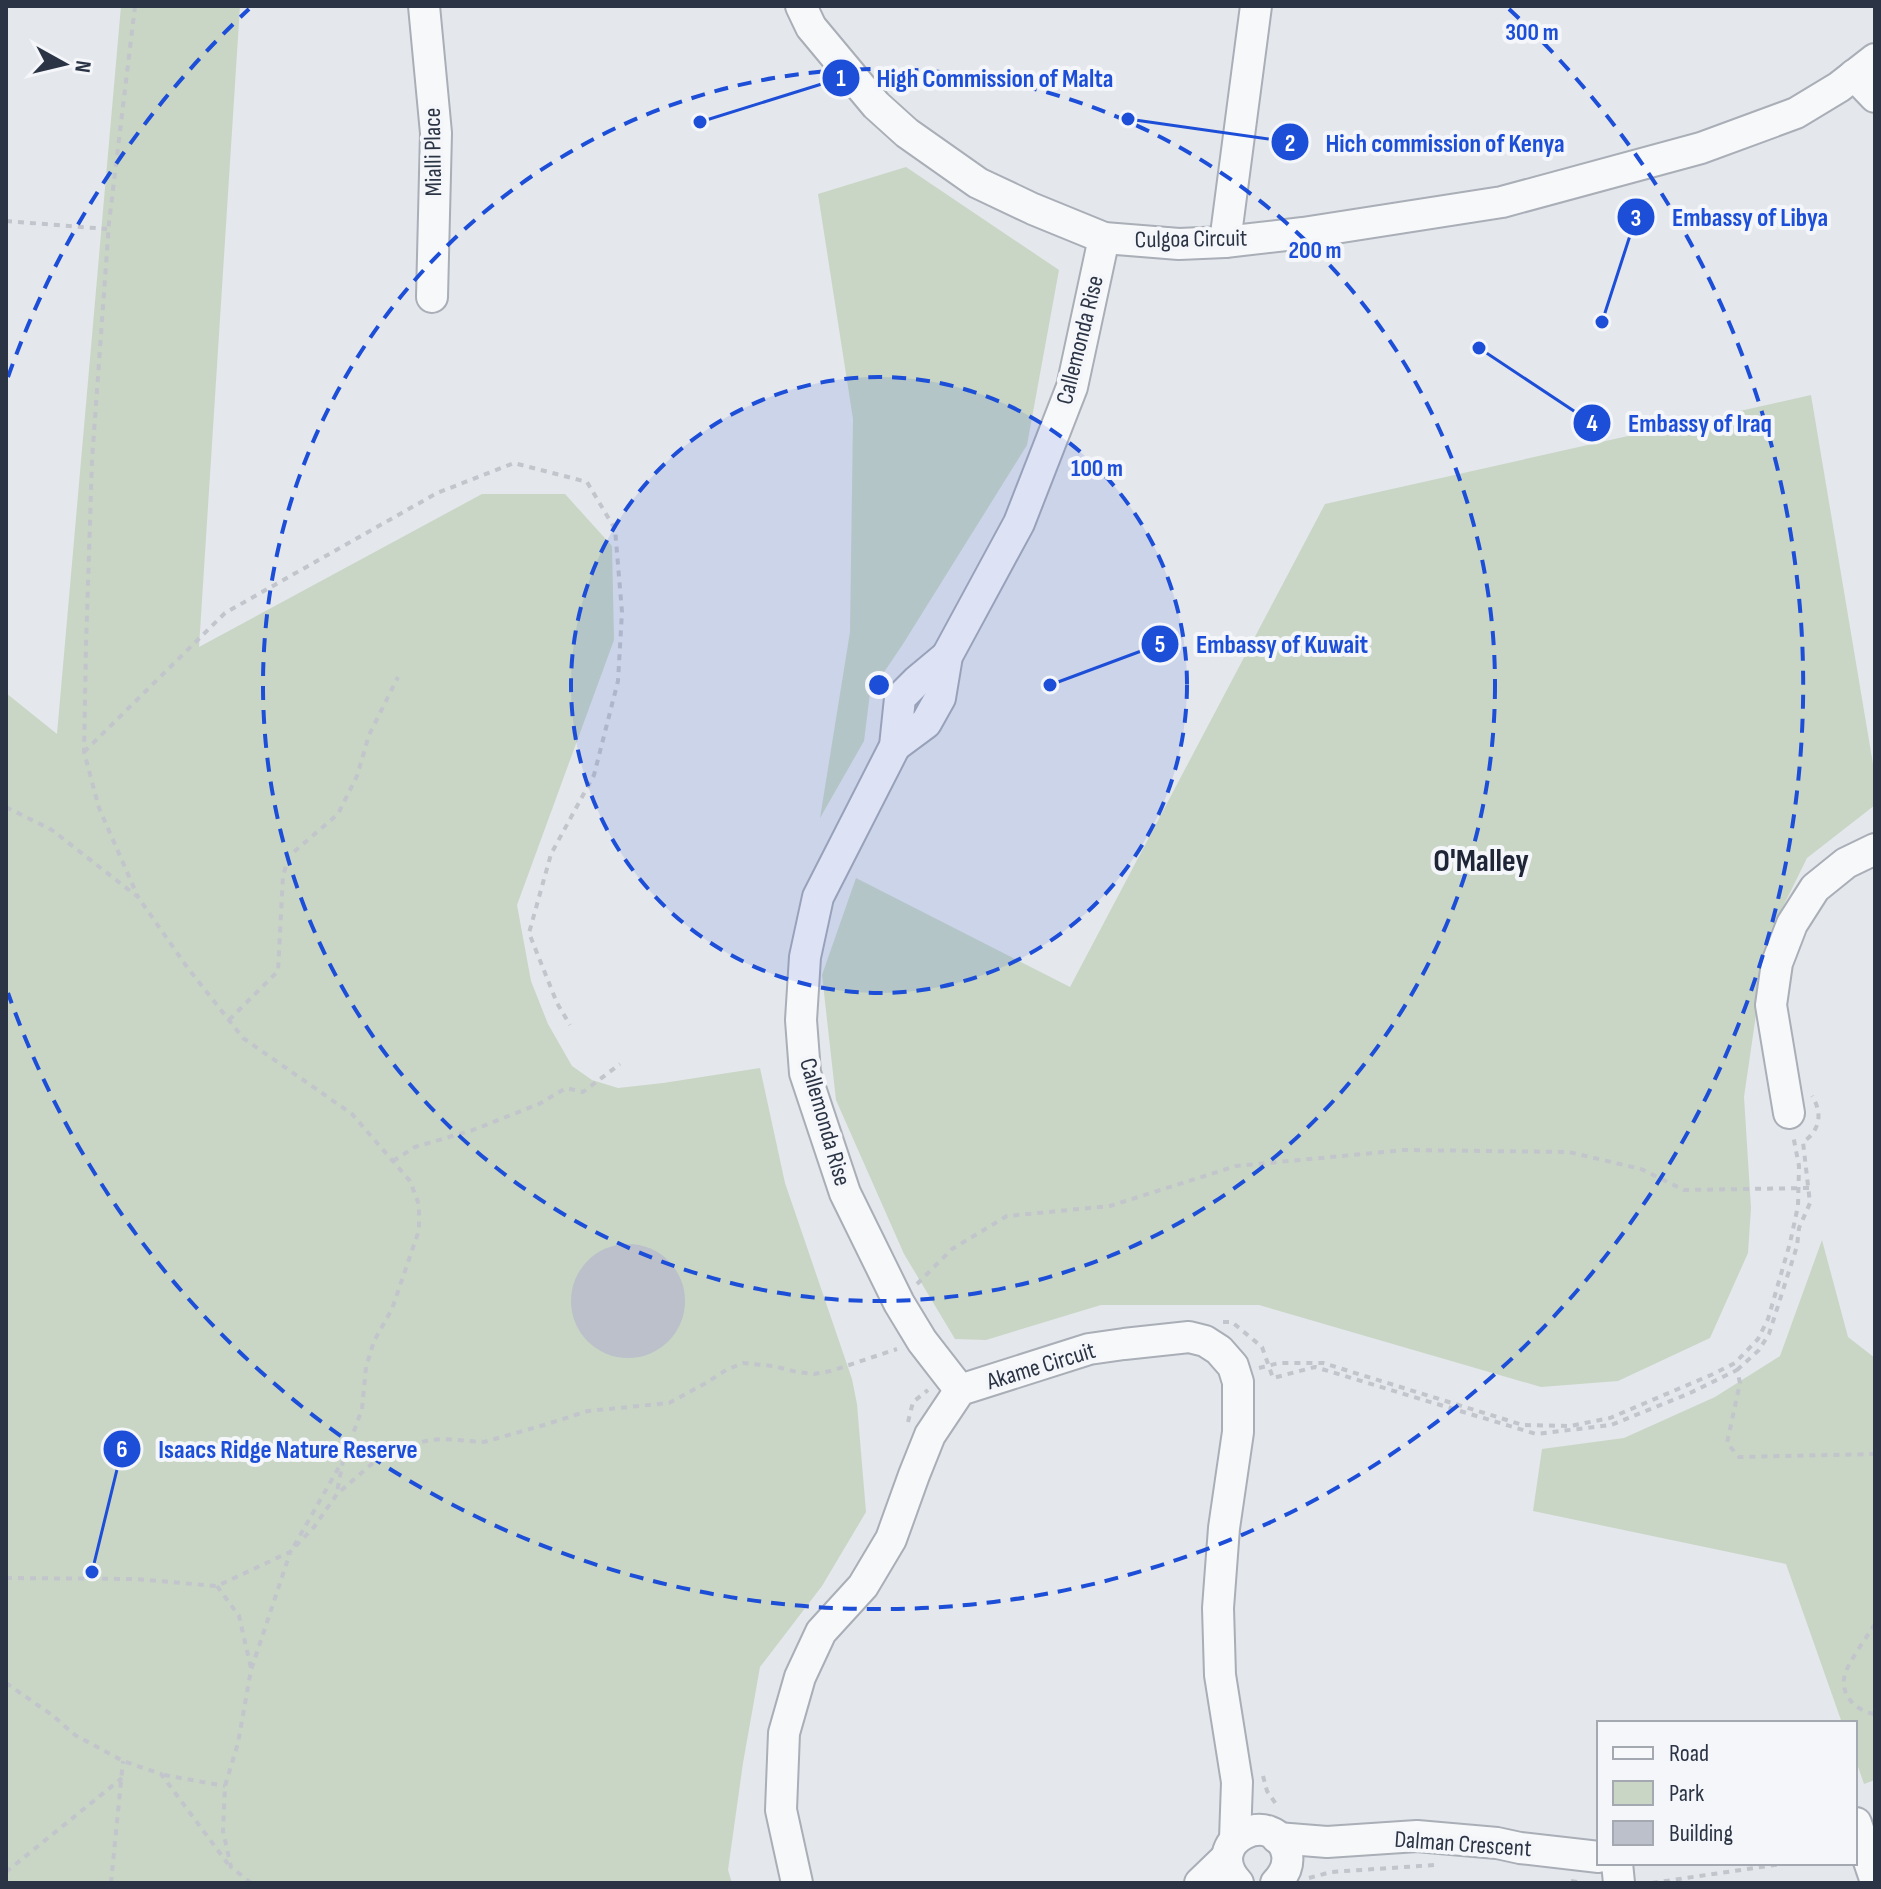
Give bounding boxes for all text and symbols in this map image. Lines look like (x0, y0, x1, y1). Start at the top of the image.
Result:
text: 300 m (1505, 18, 1559, 47)
north arrow (24, 24, 104, 104)
callout: High Commission of Malta (821, 53, 1130, 103)
text: N (68, 59, 97, 74)
text: 1 (836, 64, 846, 93)
text: High Commission of Malta (877, 64, 1113, 95)
street label: Mialli Place (418, 107, 448, 197)
callout: Hich commission of Kenya (1270, 117, 1581, 167)
text: 2 (1285, 129, 1295, 158)
text: Hich commission of Kenya (1325, 129, 1565, 160)
callout: Embassy of Libya (1616, 192, 1844, 242)
text: Embassy of Libya (1672, 203, 1828, 234)
text: 3 (1631, 204, 1641, 233)
street label: Culgoa Circuit (1134, 224, 1248, 254)
text: 200 m (1288, 236, 1342, 265)
street label: Callemonda Rise (1050, 273, 1110, 407)
callout: Embassy of Iraq (1572, 398, 1787, 448)
text: 4 (1586, 409, 1598, 438)
text: Embassy of Iraq (1628, 409, 1772, 440)
text: 100 m (1071, 454, 1123, 483)
callout: Embassy of Kuwait (1140, 619, 1384, 669)
text: 5 (1155, 630, 1165, 659)
text: Embassy of Kuwait (1196, 630, 1368, 661)
centre of rings (865, 671, 893, 699)
district label: O'Malley (1433, 842, 1529, 881)
street label: Callemonda Rise (793, 1055, 857, 1189)
street label: Akame Circuit (982, 1336, 1099, 1397)
callout: Isaacs Ridge Nature Reserve (102, 1424, 434, 1474)
text: 6 (116, 1435, 128, 1464)
text: Isaacs Ridge Nature Reserve (158, 1435, 418, 1466)
legend (1597, 1721, 1857, 1865)
text: Road (1669, 1739, 1709, 1768)
text: Park (1669, 1779, 1704, 1808)
text: Building (1669, 1819, 1733, 1848)
street label: Dalman Crescent (1393, 1825, 1533, 1863)

